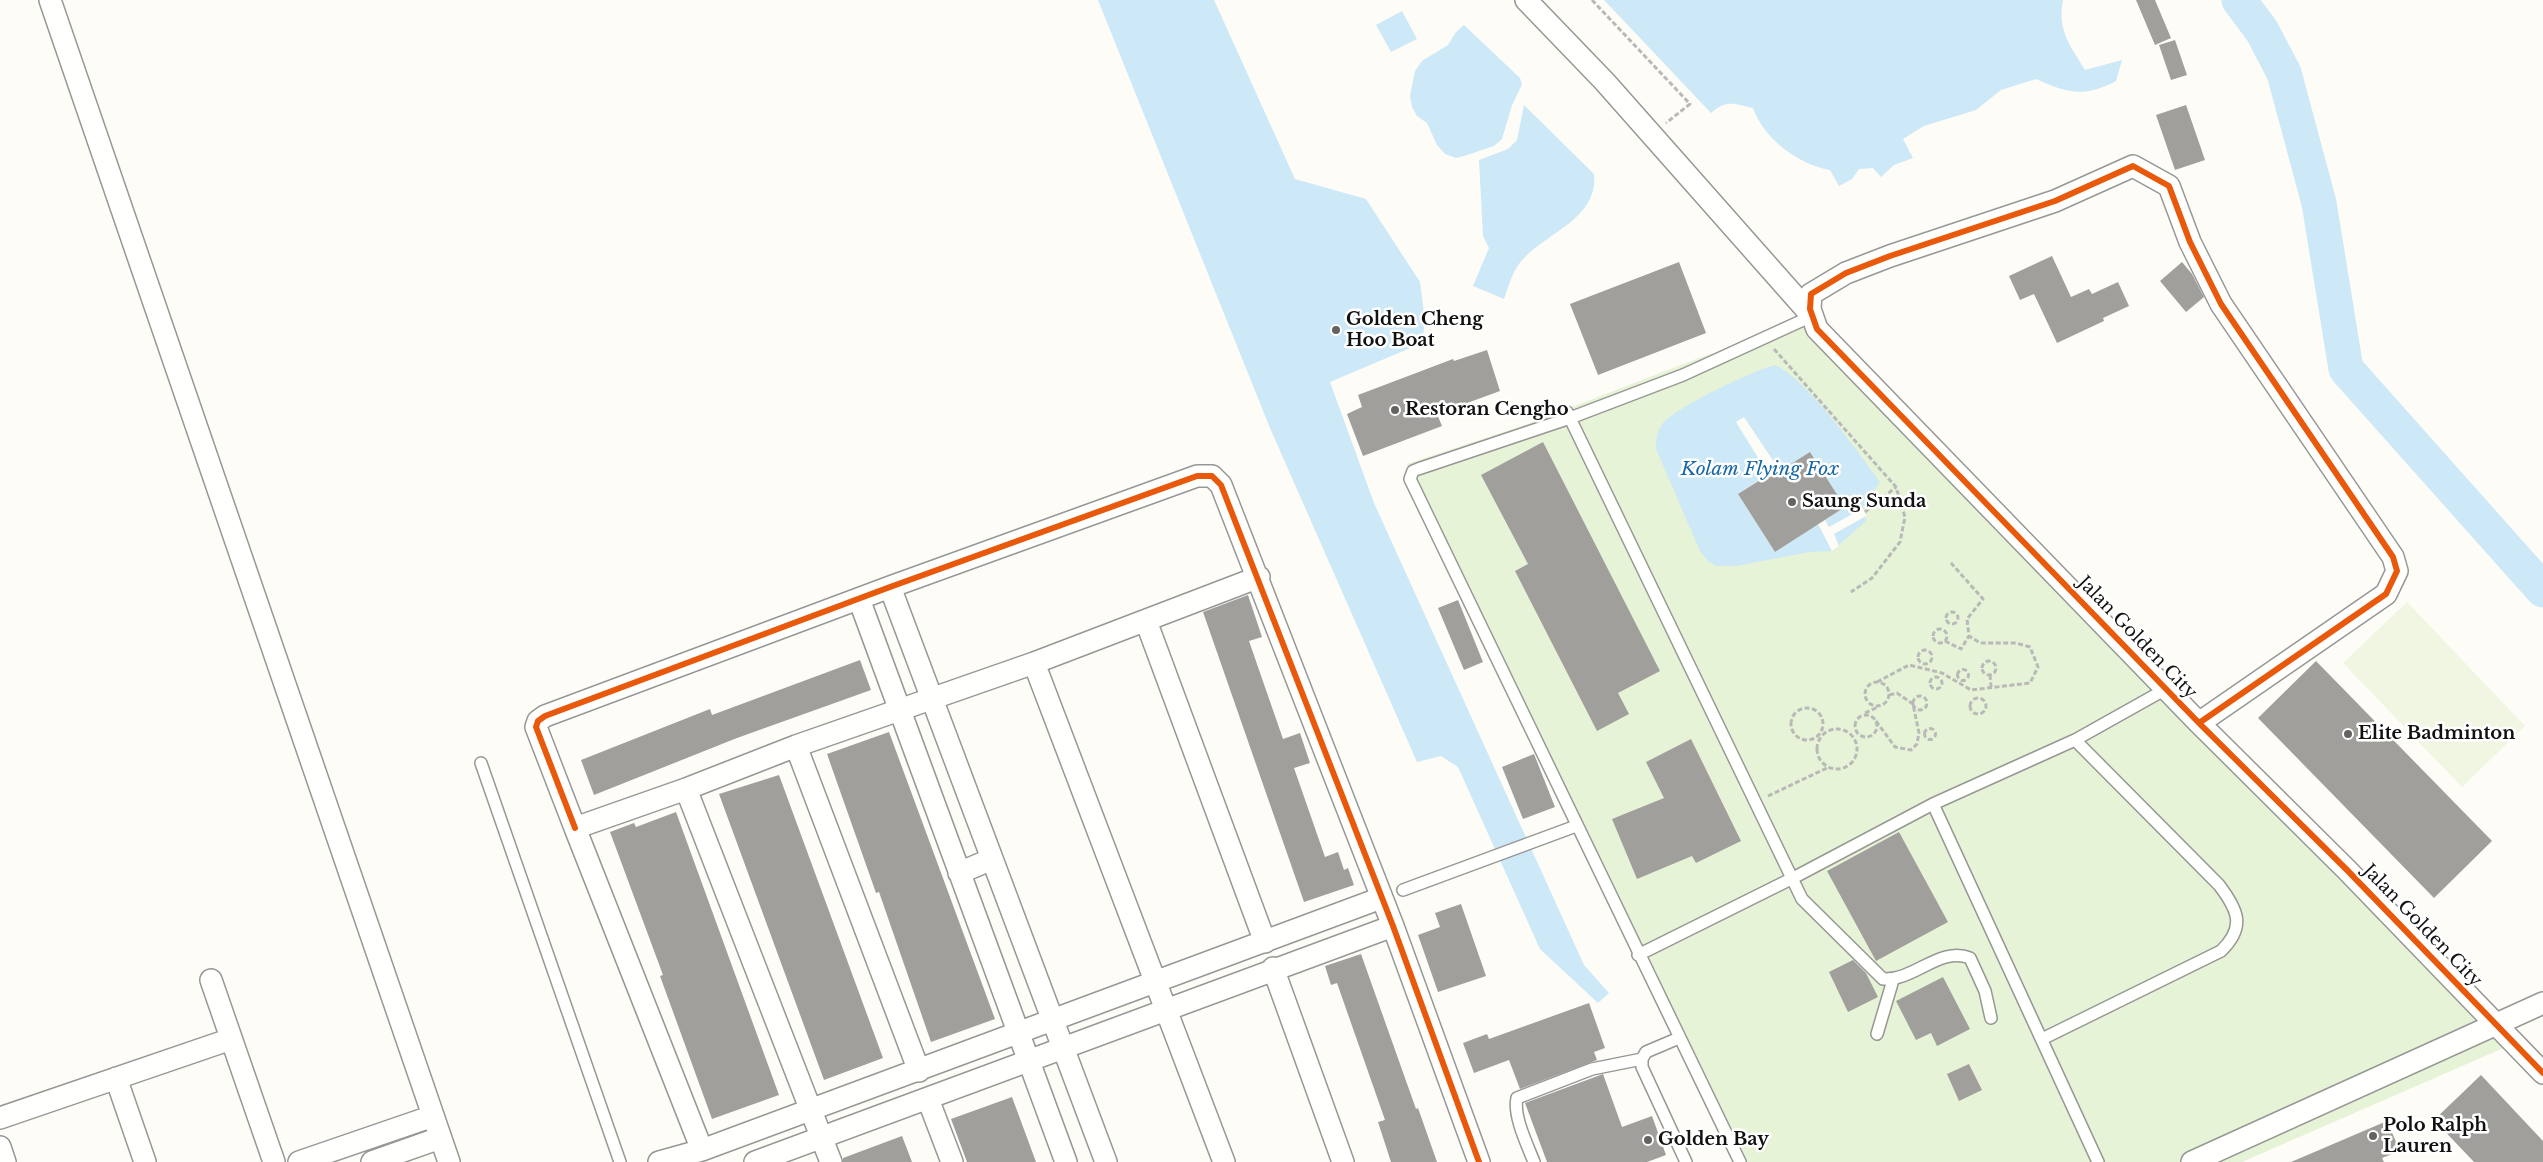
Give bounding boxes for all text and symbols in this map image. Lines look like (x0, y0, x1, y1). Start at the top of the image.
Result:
place label: Golden Cheng Hoo Boat (1346, 309, 1483, 352)
marker: Golden Cheng Hoo Boat (1330, 324, 1342, 336)
place label: Restoran Cengho (1405, 399, 1569, 421)
marker: Restoran Cengho (1389, 404, 1401, 416)
water label: Kolam Flying Fox (1681, 459, 1839, 481)
place label: Saung Sunda (1802, 491, 1926, 513)
marker: Saung Sunda (1786, 496, 1798, 508)
street label: Jalan Golden City (2073, 572, 2201, 704)
place label: Elite Badminton (2358, 723, 2515, 745)
marker: Elite Badminton (2342, 728, 2354, 740)
street label: Jalan Golden City (2358, 860, 2486, 992)
place label: Polo Ralph Lauren (2383, 1115, 2487, 1158)
place label: Golden Bay (1658, 1129, 1769, 1151)
marker: Polo Ralph Lauren (2367, 1130, 2379, 1142)
marker: Golden Bay (1642, 1134, 1654, 1146)

